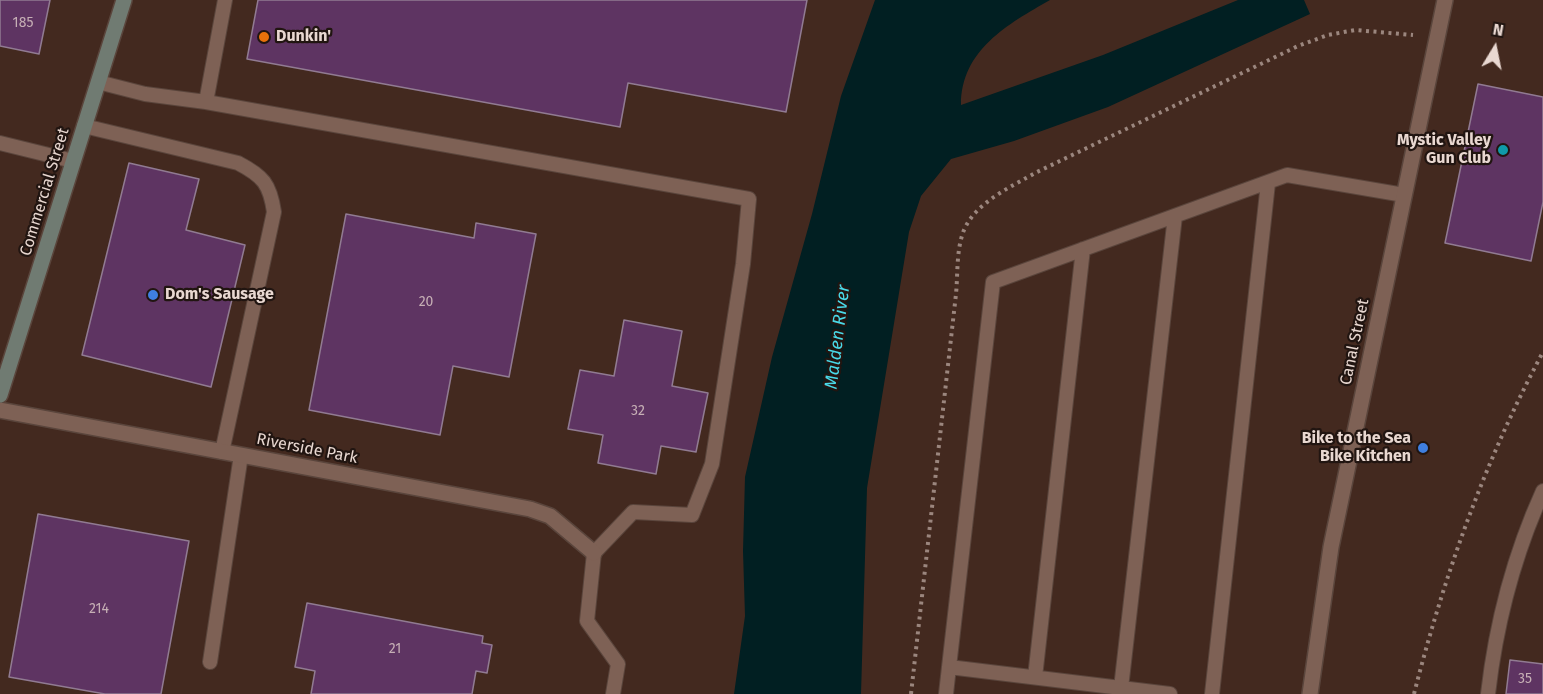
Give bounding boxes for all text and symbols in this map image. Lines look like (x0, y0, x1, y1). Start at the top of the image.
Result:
house number: 185 (13, 15, 33, 31)
north arrow (1465, 18, 1525, 78)
text: N (1491, 20, 1505, 40)
place label: Dunkin' (276, 27, 331, 47)
marker: Dunkin' (257, 30, 271, 44)
street label: Commercial Street (16, 126, 74, 258)
place label: Mystic Valley Gun Club (1397, 131, 1491, 169)
marker: Mystic Valley Gun Club (1496, 143, 1510, 157)
water label: Malden River (821, 284, 855, 390)
place label: Dom's Sausage (165, 285, 274, 305)
marker: Dom's Sausage (146, 288, 160, 302)
house number: 20 (419, 294, 433, 310)
street label: Canal Street (1336, 297, 1374, 387)
house number: 32 (631, 403, 645, 419)
place label: Bike to the Sea Bike Kitchen (1302, 429, 1411, 467)
street label: Riverside Park (255, 430, 359, 468)
marker: Bike to the Sea Bike Kitchen (1416, 441, 1430, 455)
house number: 214 (89, 601, 109, 617)
house number: 21 (389, 641, 401, 657)
house number: 35 (1518, 671, 1532, 687)

